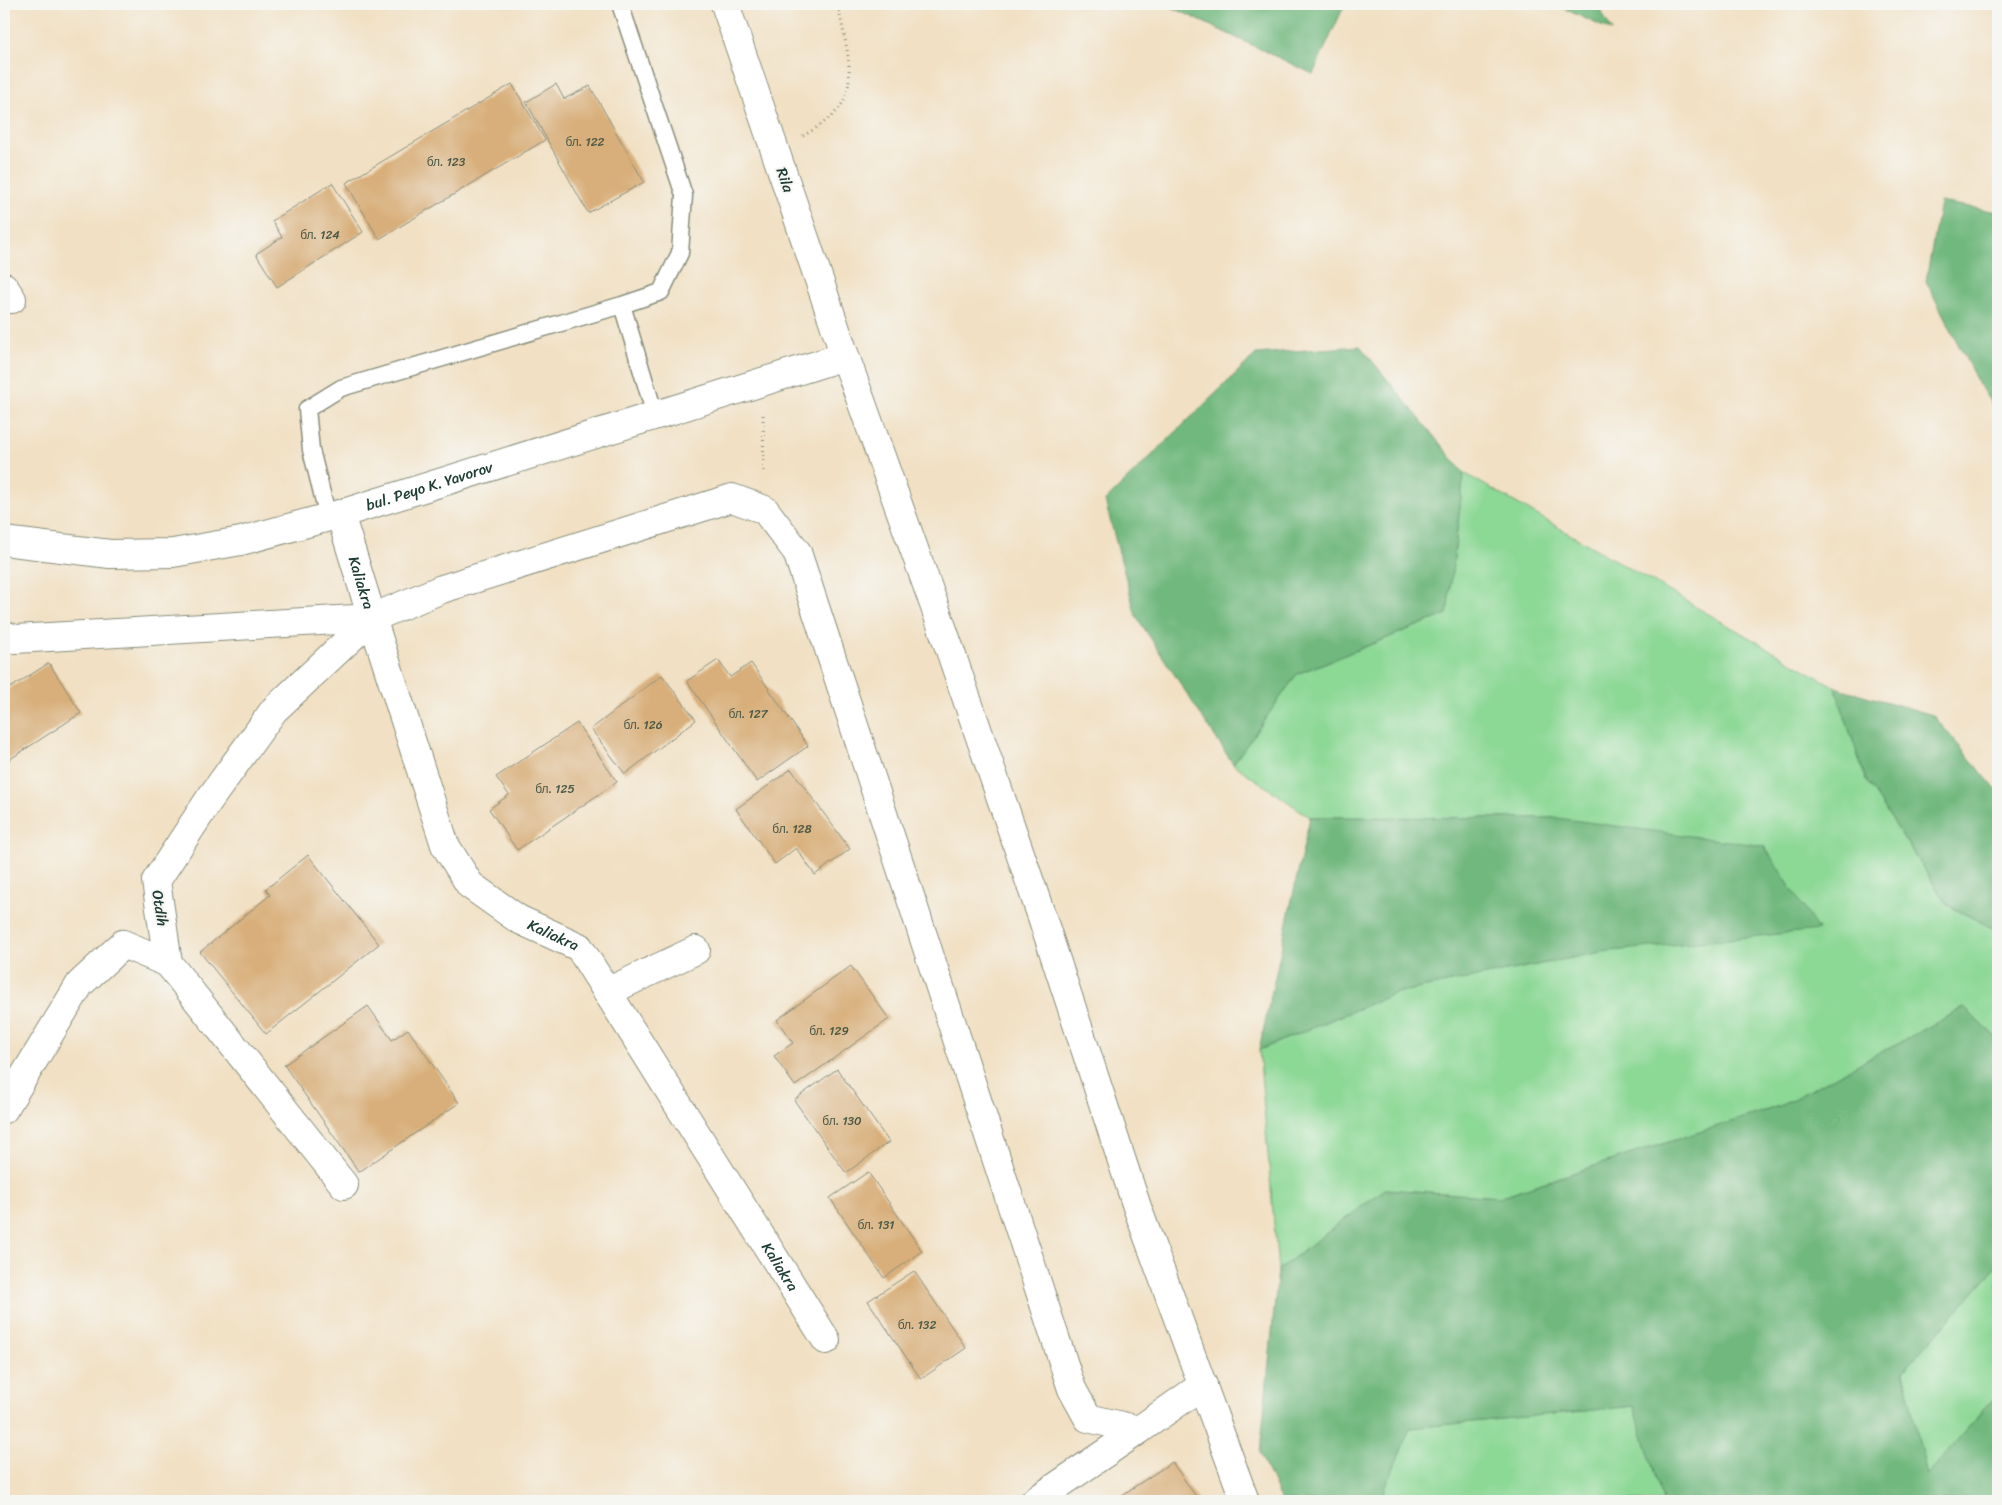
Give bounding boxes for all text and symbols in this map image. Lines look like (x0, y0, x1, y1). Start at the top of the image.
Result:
house number: бл. 122 (565, 131, 605, 153)
house number: бл. 123 (427, 151, 466, 173)
street label: Rila (769, 164, 802, 197)
house number: бл. 124 (300, 224, 340, 246)
street label: bul. Peyo K. Yavorov (362, 454, 497, 518)
street label: Kaliakra (341, 553, 382, 613)
house number: бл. 127 (728, 703, 769, 725)
house number: бл. 126 (624, 714, 663, 736)
house number: бл. 125 (535, 778, 575, 800)
house number: бл. 128 (772, 818, 812, 840)
street label: Otdih (144, 888, 176, 928)
street label: Kaliakra (523, 912, 584, 958)
house number: бл. 129 (809, 1020, 849, 1042)
house number: бл. 130 (822, 1110, 862, 1132)
house number: бл. 131 (858, 1214, 894, 1236)
street label: Kaliakra (755, 1237, 806, 1297)
house number: бл. 132 (898, 1314, 936, 1336)

